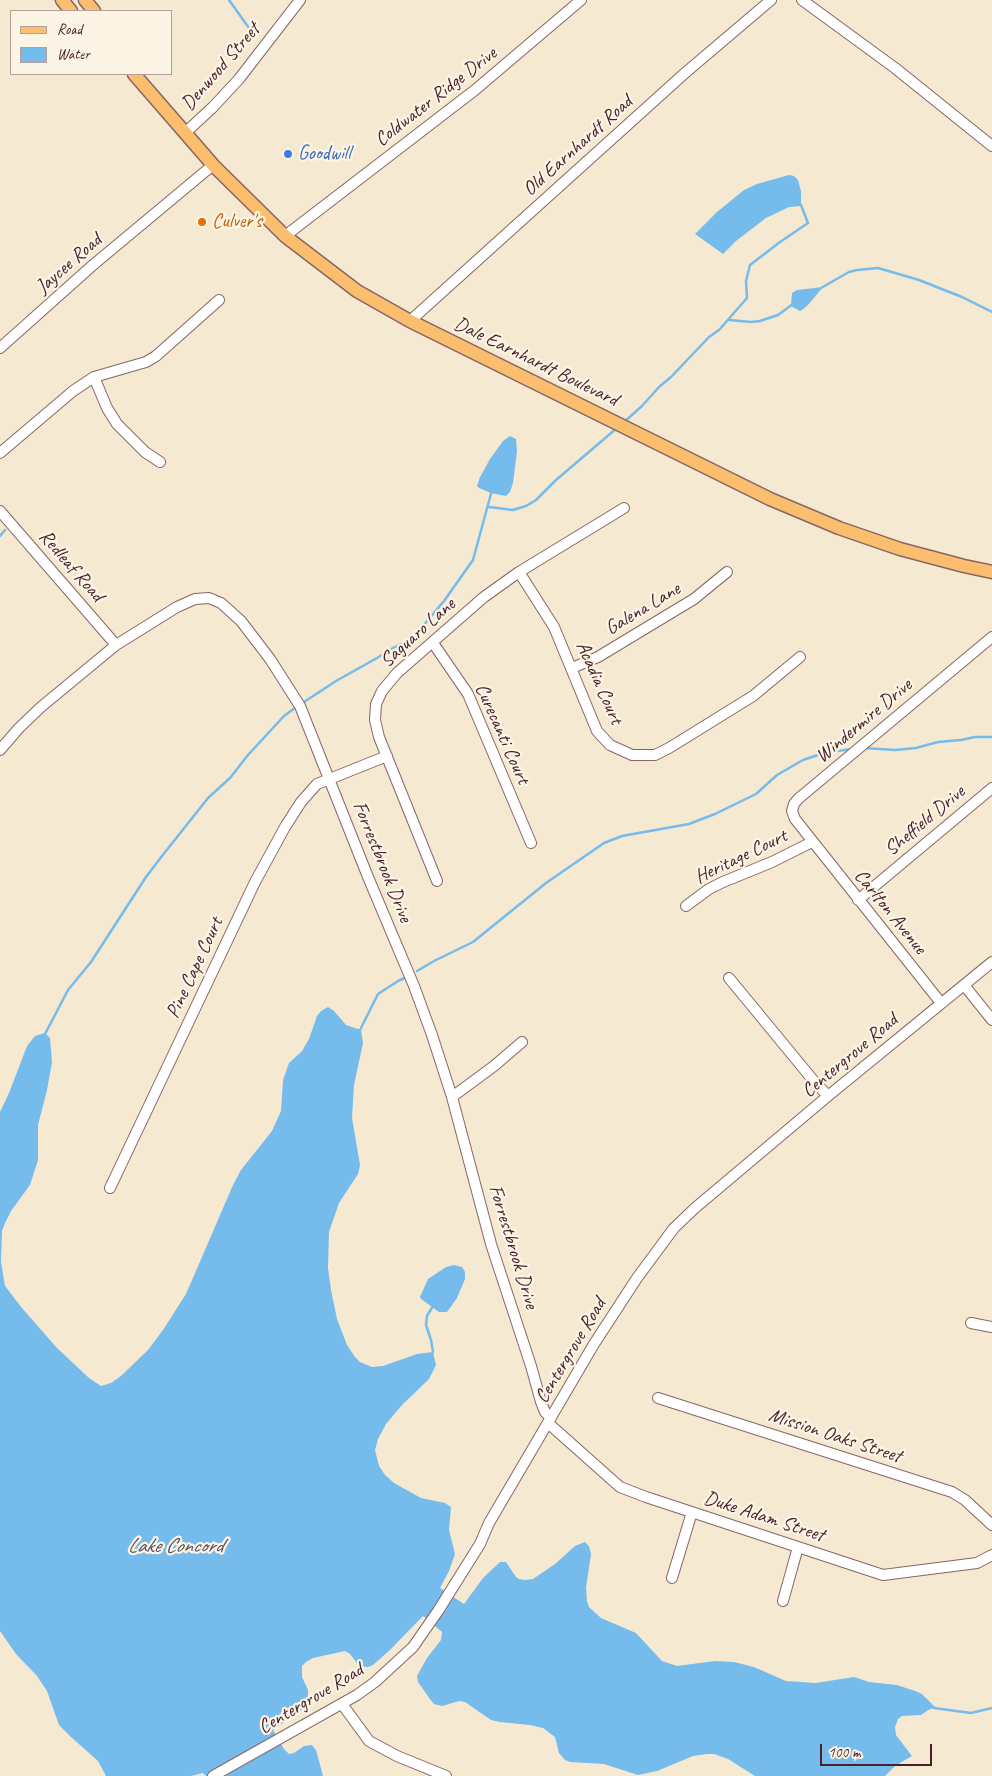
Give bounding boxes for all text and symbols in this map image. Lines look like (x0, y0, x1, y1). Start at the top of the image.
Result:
legend (10, 10, 172, 75)
street label: Denwood Street (177, 18, 265, 116)
text: Road (57, 20, 82, 39)
street label: Coldwater Ridge Drive (370, 42, 502, 152)
text: Water (57, 45, 90, 64)
street label: Old Earnhardt Road (518, 91, 638, 201)
place label: Goodwill (298, 142, 351, 166)
marker: Goodwill (282, 148, 294, 160)
place label: Culver's (212, 210, 262, 234)
marker: Culver's (196, 216, 208, 228)
street label: Jaycee Road (31, 229, 107, 299)
street label: Dale Earnhardt Boulevard (450, 312, 622, 412)
street label: Redleaf Road (33, 525, 109, 607)
street label: Galena Lane (601, 577, 685, 641)
street label: Saguaro Lane (375, 593, 461, 673)
street label: Acadia Court (570, 638, 628, 728)
street label: Windermire Drive (811, 674, 917, 768)
street label: Curecanti Court (469, 680, 535, 788)
street label: Sheffield Drive (880, 780, 970, 862)
street label: Forrestbrook Drive (347, 798, 417, 926)
street label: Heritage Court (691, 824, 791, 890)
street label: Carlton Avenue (849, 865, 931, 959)
street label: Pine Cape Court (161, 914, 229, 1022)
street label: Centergrove Road (797, 1009, 903, 1103)
street label: Forrestbrook Drive (483, 1182, 543, 1312)
street label: Centergrove Road (530, 1294, 612, 1408)
street label: Mission Oaks Street (766, 1403, 904, 1469)
street label: Duke Adam Street (701, 1486, 827, 1548)
water label: Lake Concord (127, 1533, 223, 1559)
street label: Centergrove Road (254, 1658, 368, 1740)
scale bar (822, 1734, 934, 1766)
text: 100 m (828, 1743, 860, 1762)

